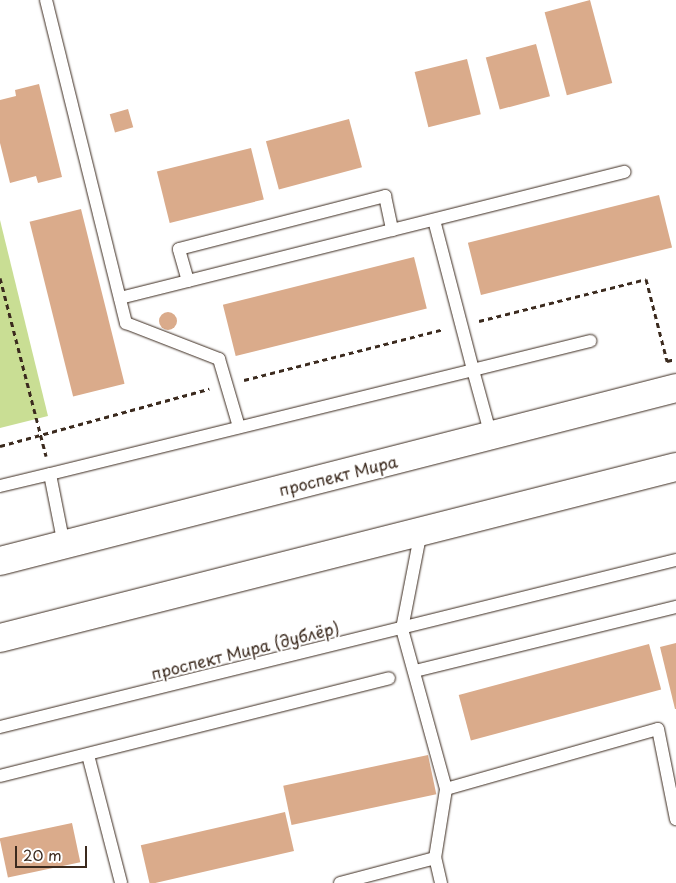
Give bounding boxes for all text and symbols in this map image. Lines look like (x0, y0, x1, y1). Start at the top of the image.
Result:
street label: проспект Мира (276, 451, 400, 499)
street label: проспект Мира (дублёр) (149, 617, 341, 683)
scale bar (18, 836, 90, 868)
text: 20 m (23, 843, 62, 866)

